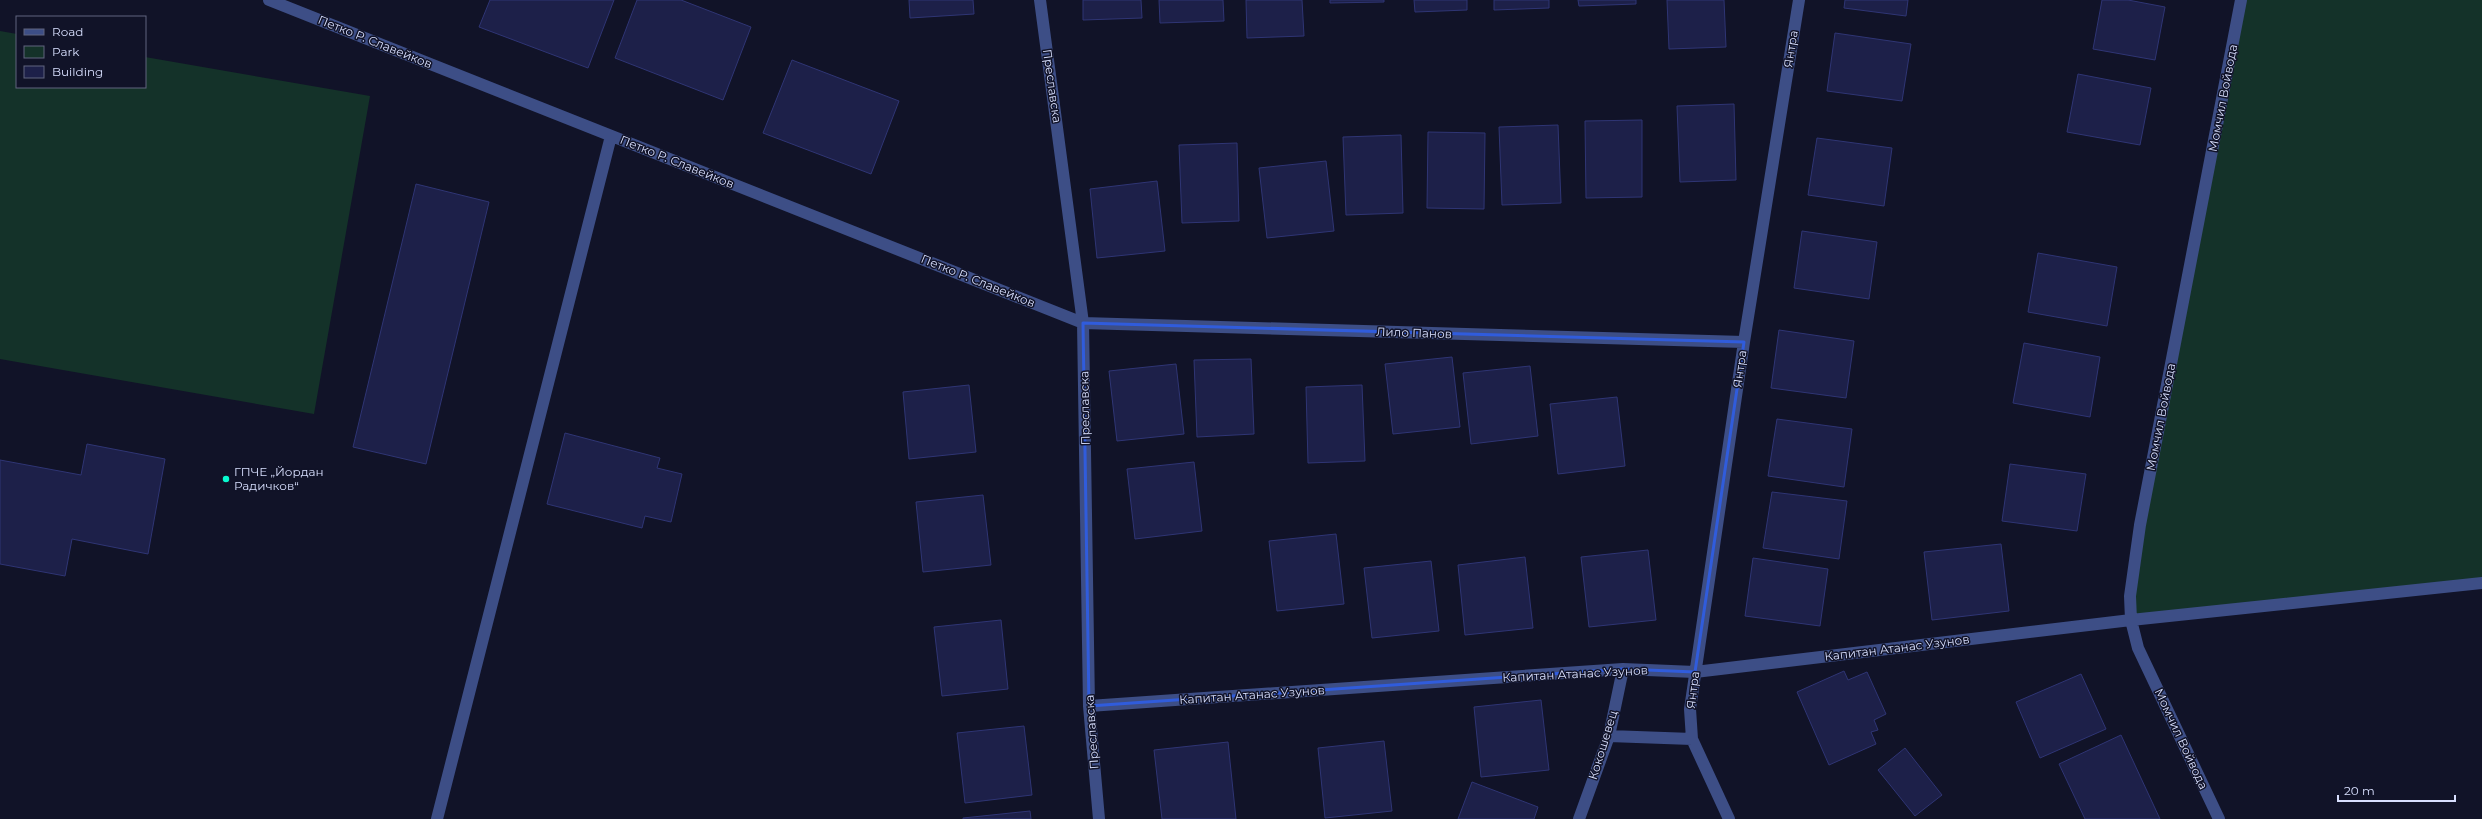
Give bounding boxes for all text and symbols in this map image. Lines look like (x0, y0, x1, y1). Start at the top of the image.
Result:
street label: Петко Р. Славейков (316, 12, 434, 71)
legend (16, 16, 146, 88)
text: Road (52, 24, 83, 39)
street label: Янтра (1780, 29, 1801, 69)
street label: Момчил Войвода (2205, 43, 2240, 153)
text: Park (52, 44, 80, 59)
street label: Преславска (1040, 48, 1065, 124)
text: Building (52, 64, 103, 79)
street label: Петко Р. Славейков (618, 132, 736, 191)
street label: Петко Р. Славейков (919, 251, 1037, 310)
street label: Лило Панов (1376, 324, 1452, 341)
street label: Янтра (1729, 349, 1750, 389)
street label: Момчил Войвода (2143, 362, 2178, 472)
street label: Преславска (1076, 371, 1093, 445)
place label: ГПЧЕ „Йордан Радичков“ (234, 464, 324, 493)
marker: ГПЧЕ „Йордан Радичков“ (221, 474, 231, 484)
street label: Капитан Атанас Узунов (1824, 631, 1970, 664)
street label: Капитан Атанас Узунов (1502, 662, 1648, 685)
street label: Янтра (1683, 670, 1702, 710)
street label: Капитан Атанас Узунов (1179, 682, 1325, 707)
street label: Момчил Войвода (2152, 686, 2211, 792)
street label: Преславска (1081, 694, 1102, 770)
street label: Кокошевец (1585, 708, 1620, 781)
scale bar (2338, 777, 2455, 803)
text: 20 m (2344, 783, 2375, 798)

